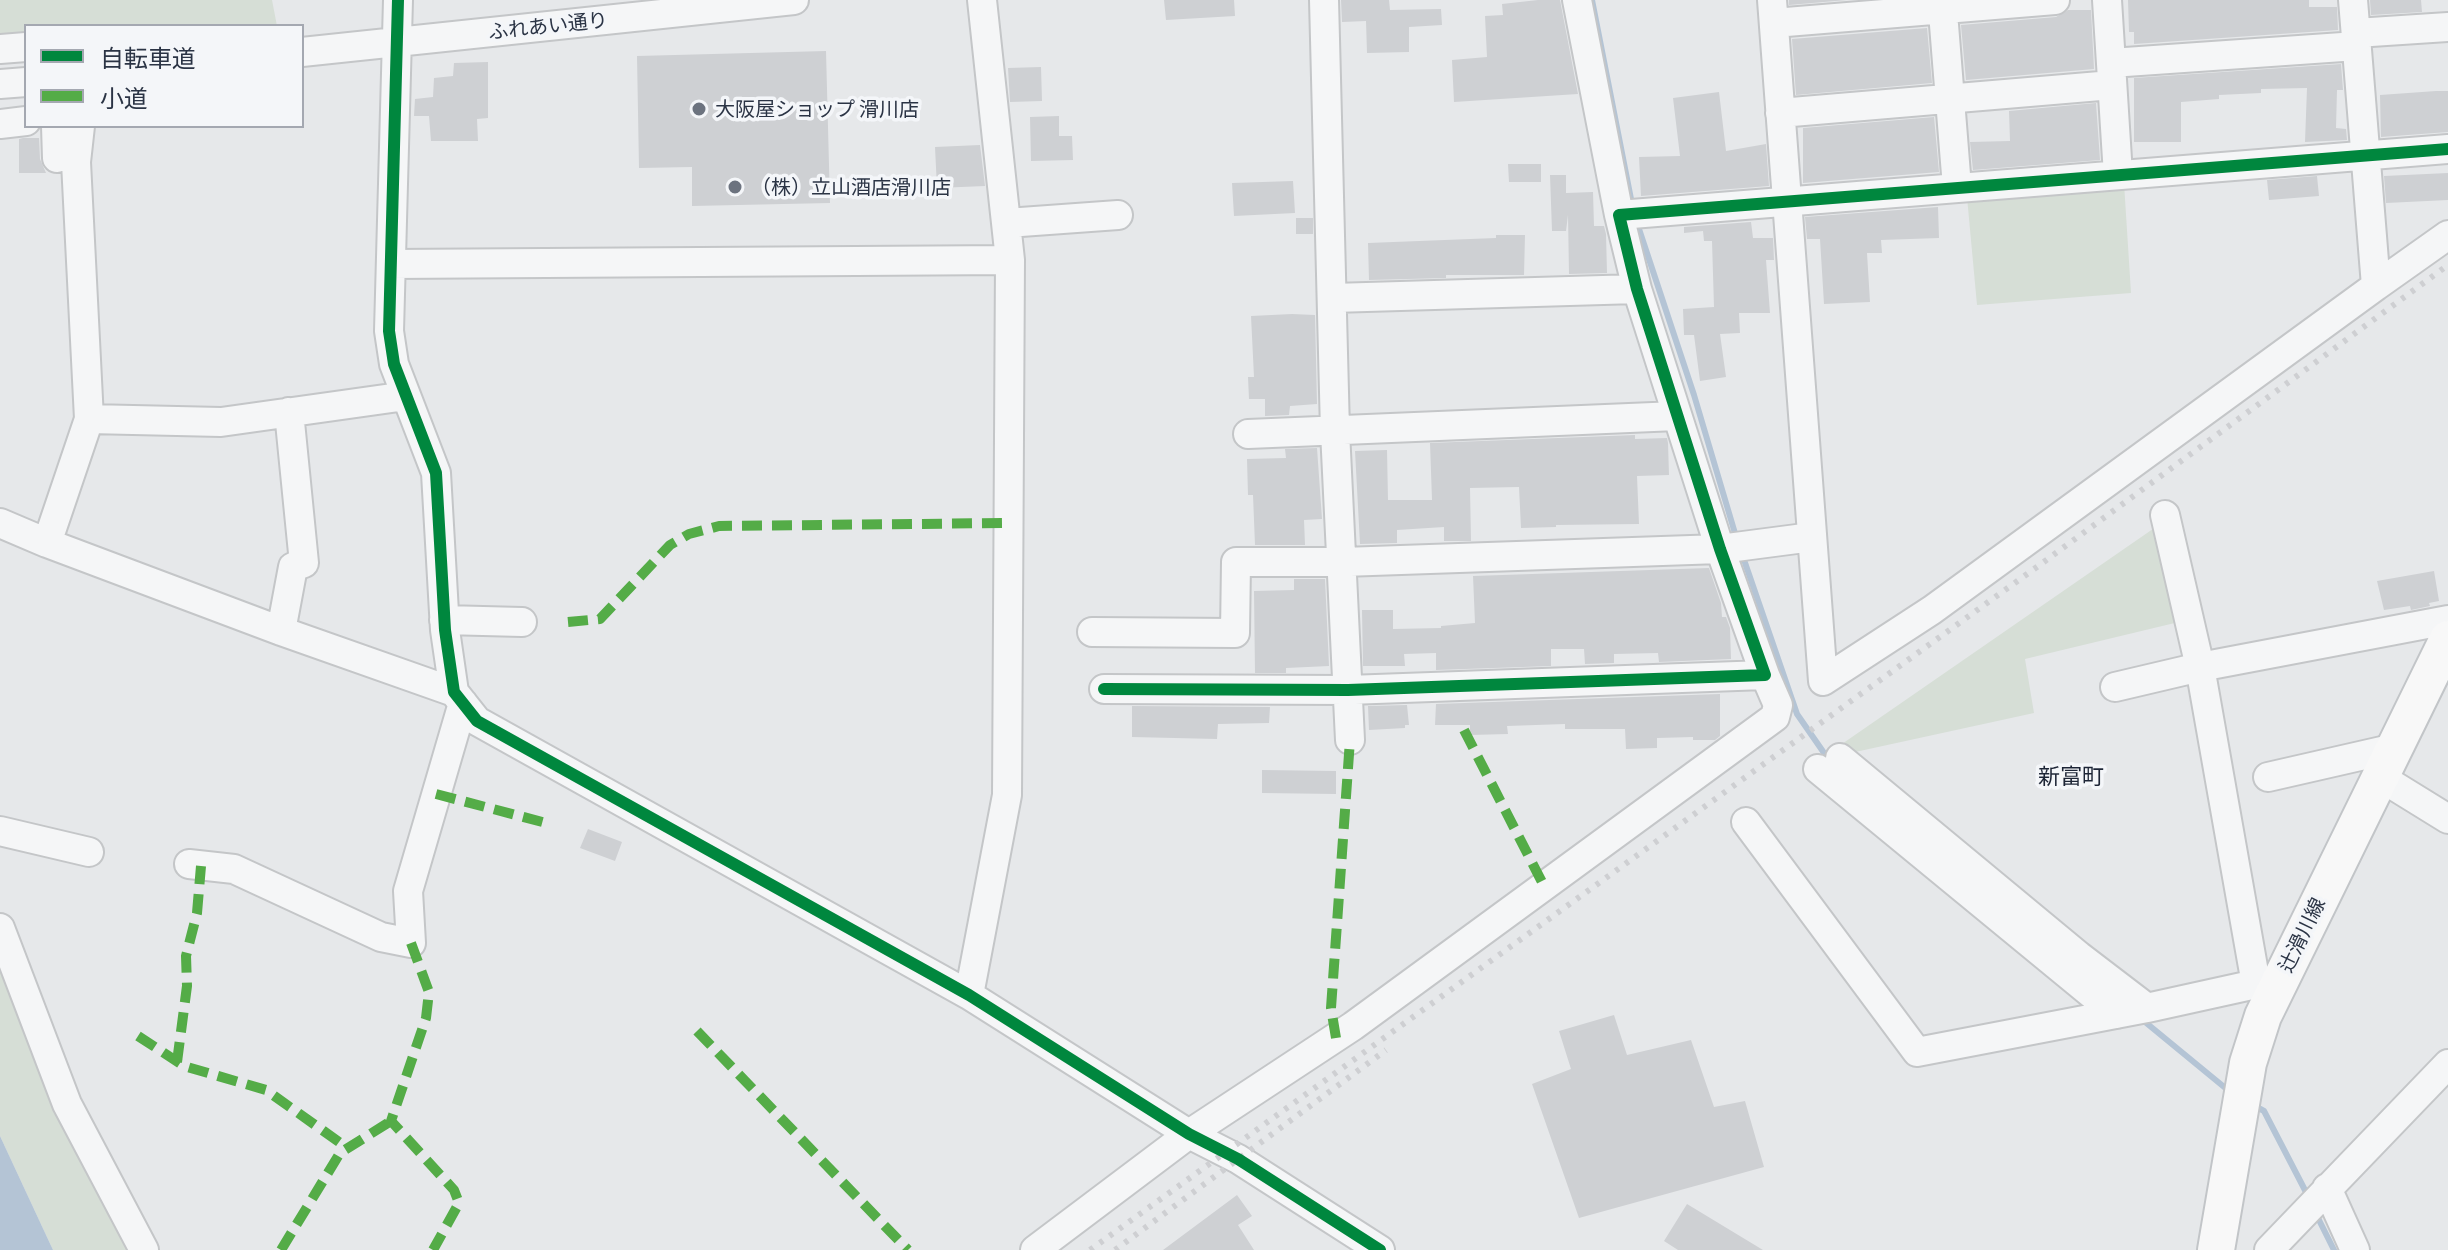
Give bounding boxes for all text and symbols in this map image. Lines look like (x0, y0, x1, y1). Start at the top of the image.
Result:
street label: ふれあい通り (487, 8, 609, 44)
legend (24, 24, 304, 128)
text: 自転車道 (100, 43, 196, 72)
text: 小道 (100, 83, 148, 112)
place label: 大阪屋ショップ 滑川店 (715, 97, 919, 121)
marker: 大阪屋ショップ 滑川店 (690, 100, 708, 118)
place label: （株）立山酒店滑川店 (751, 175, 951, 199)
marker: （株）立山酒店滑川店 (726, 178, 744, 196)
district label: 新富町 (2038, 764, 2104, 790)
street label: 辻滑川線 (2274, 894, 2330, 976)

